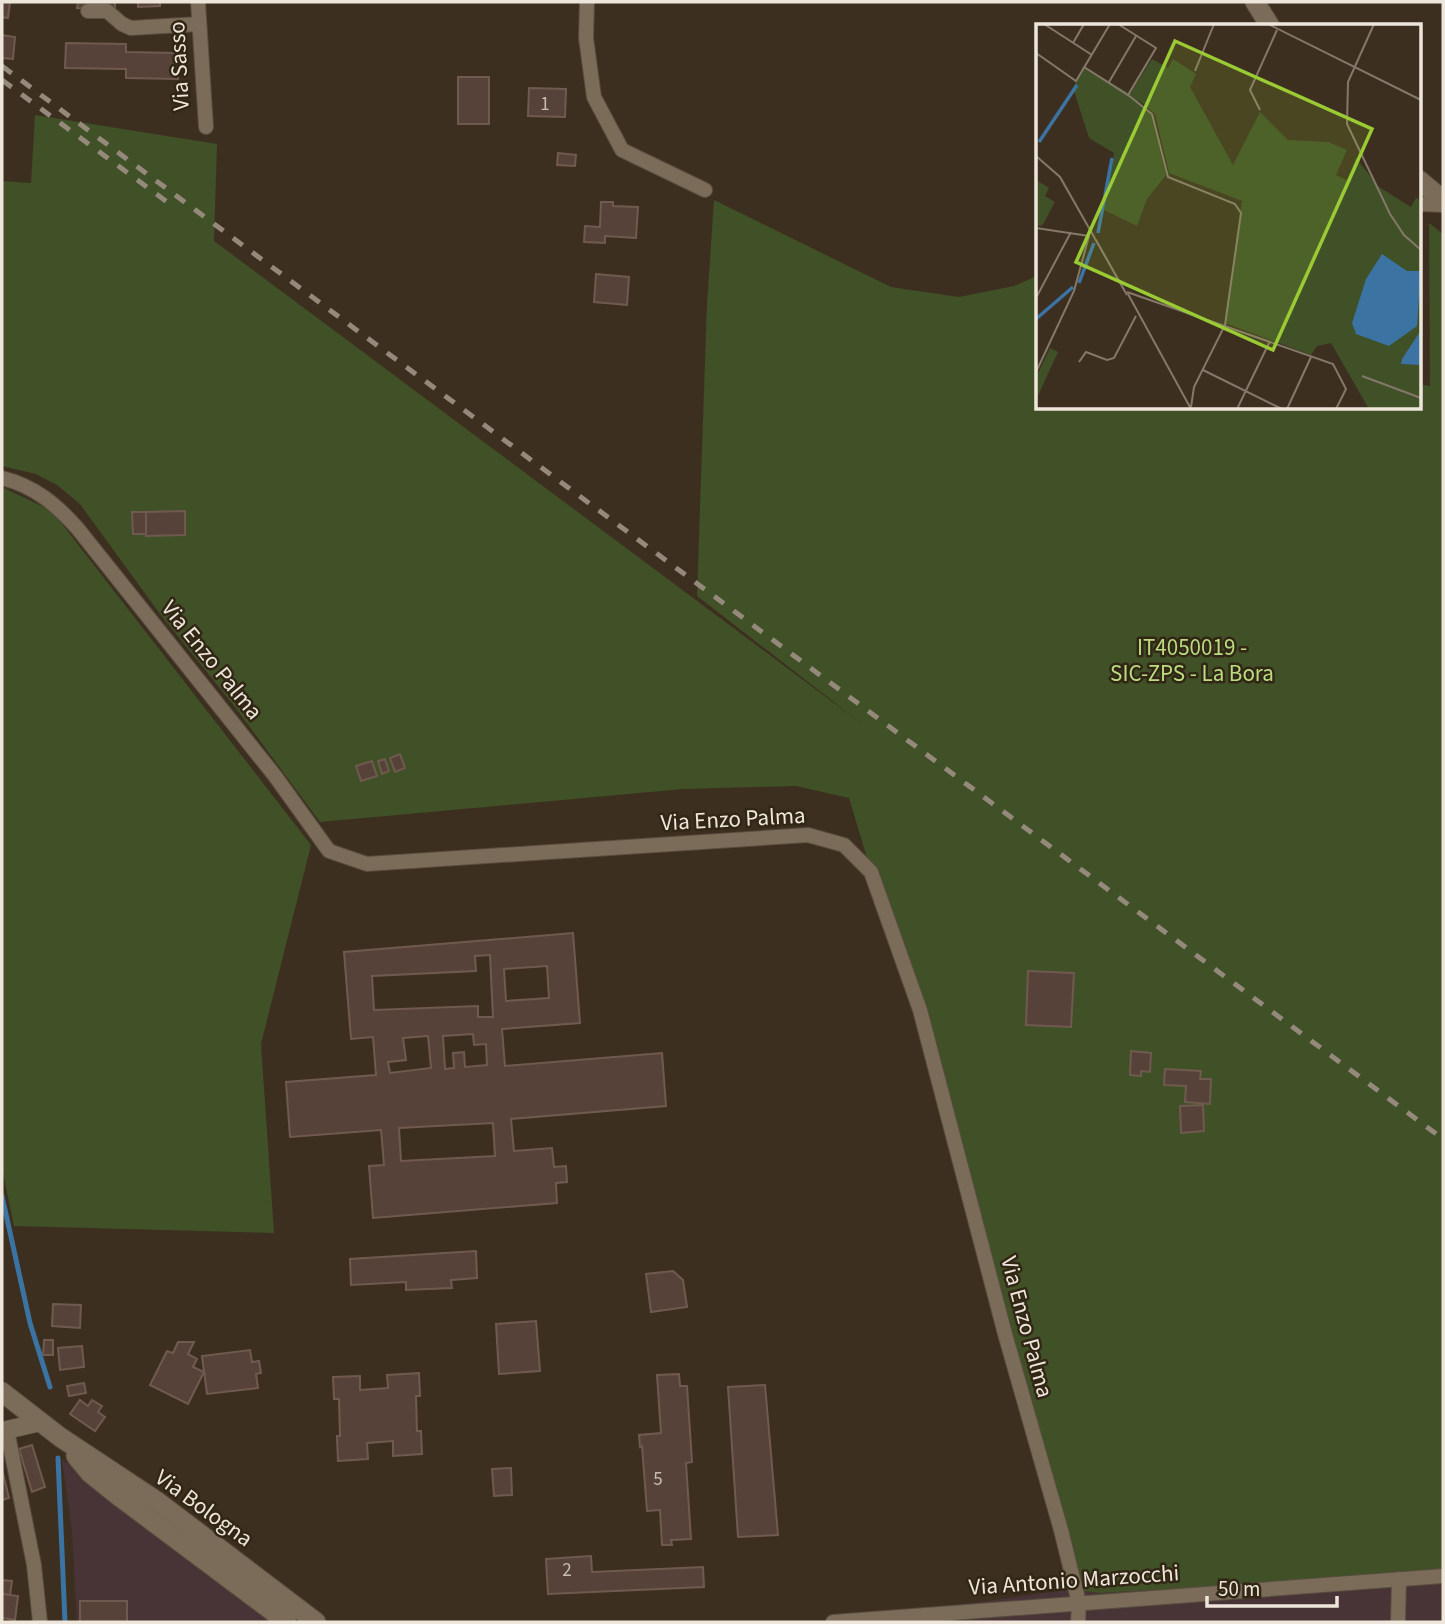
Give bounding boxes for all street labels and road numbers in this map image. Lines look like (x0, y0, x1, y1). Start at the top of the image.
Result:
street label: Via Sasso (160, 21, 198, 111)
street label: Via Enzo Palma (153, 593, 271, 727)
street label: Via Enzo Palma (660, 799, 806, 839)
street label: Via Enzo Palma (992, 1253, 1062, 1401)
street label: Via Bologna (148, 1461, 260, 1555)
street label: Via Antonio Marzocchi (968, 1556, 1180, 1604)

